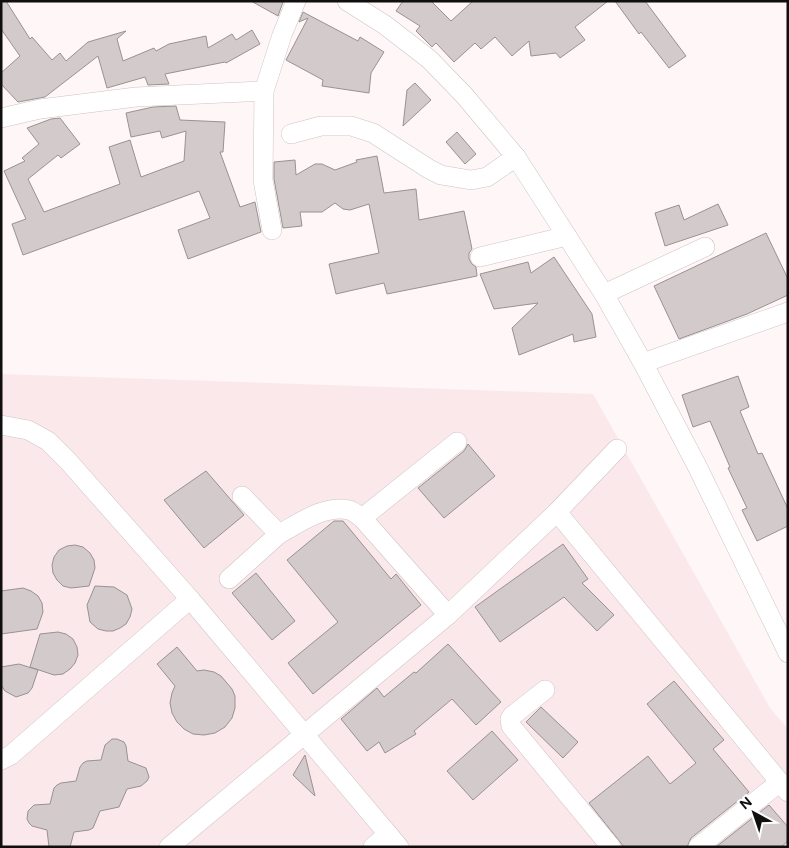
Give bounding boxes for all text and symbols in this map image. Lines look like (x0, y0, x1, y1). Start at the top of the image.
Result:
north arrow (729, 788, 779, 838)
text: N (736, 793, 756, 813)

